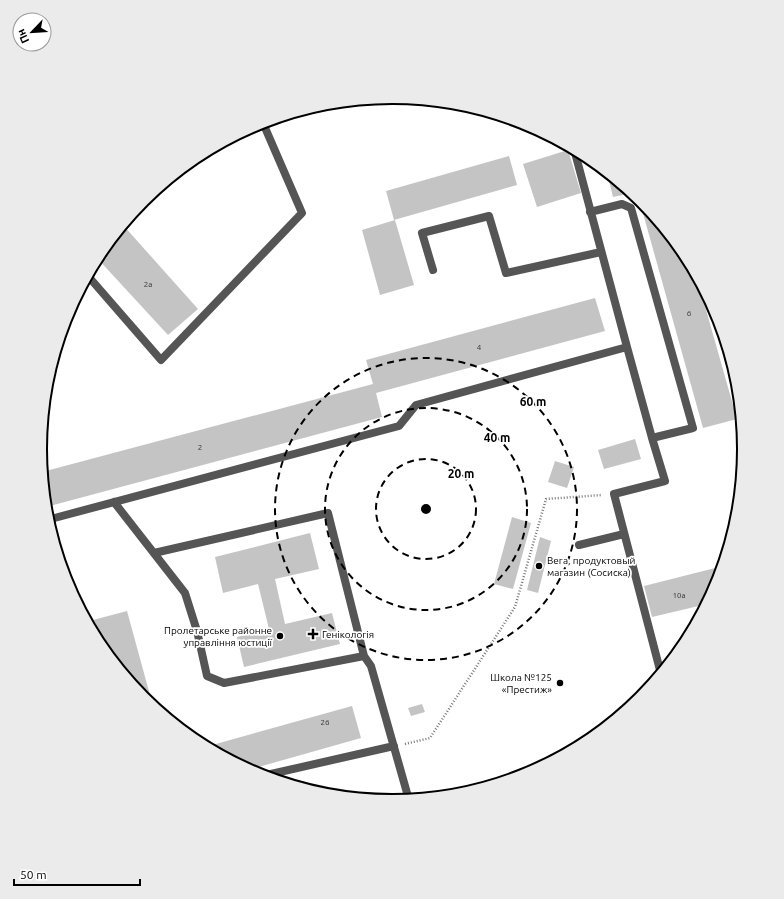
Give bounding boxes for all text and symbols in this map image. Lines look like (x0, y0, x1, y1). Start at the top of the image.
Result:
north arrow (12, 12, 52, 52)
text: Пн (14, 27, 31, 45)
house number: 2а (144, 280, 152, 289)
house number: 6 (687, 309, 692, 318)
house number: 4 (477, 343, 482, 352)
text: 60 m (520, 395, 546, 408)
text: 40 m (484, 431, 510, 444)
house number: 2 (198, 443, 202, 452)
text: 20 m (448, 467, 474, 480)
centre of rings (419, 502, 433, 516)
place label: Вега, продуктовый магазин (Сосиска) (547, 555, 636, 578)
marker: Вега, продуктовый магазин (Сосиска) (534, 561, 544, 571)
house number: 10а (672, 591, 686, 600)
place label: Пролетарське районне управління юстиції (164, 625, 273, 648)
marker: Генікологія (307, 628, 319, 640)
place label: Генікологія (322, 629, 374, 640)
marker: Пролетарське районне управління юстиції (275, 631, 285, 641)
place label: Школа №125 «Престиж» (490, 672, 552, 695)
marker: Школа №125 «Престиж» (555, 678, 565, 688)
house number: 26 (320, 718, 330, 727)
scale bar (14, 861, 140, 887)
text: 50 m (20, 868, 47, 881)

